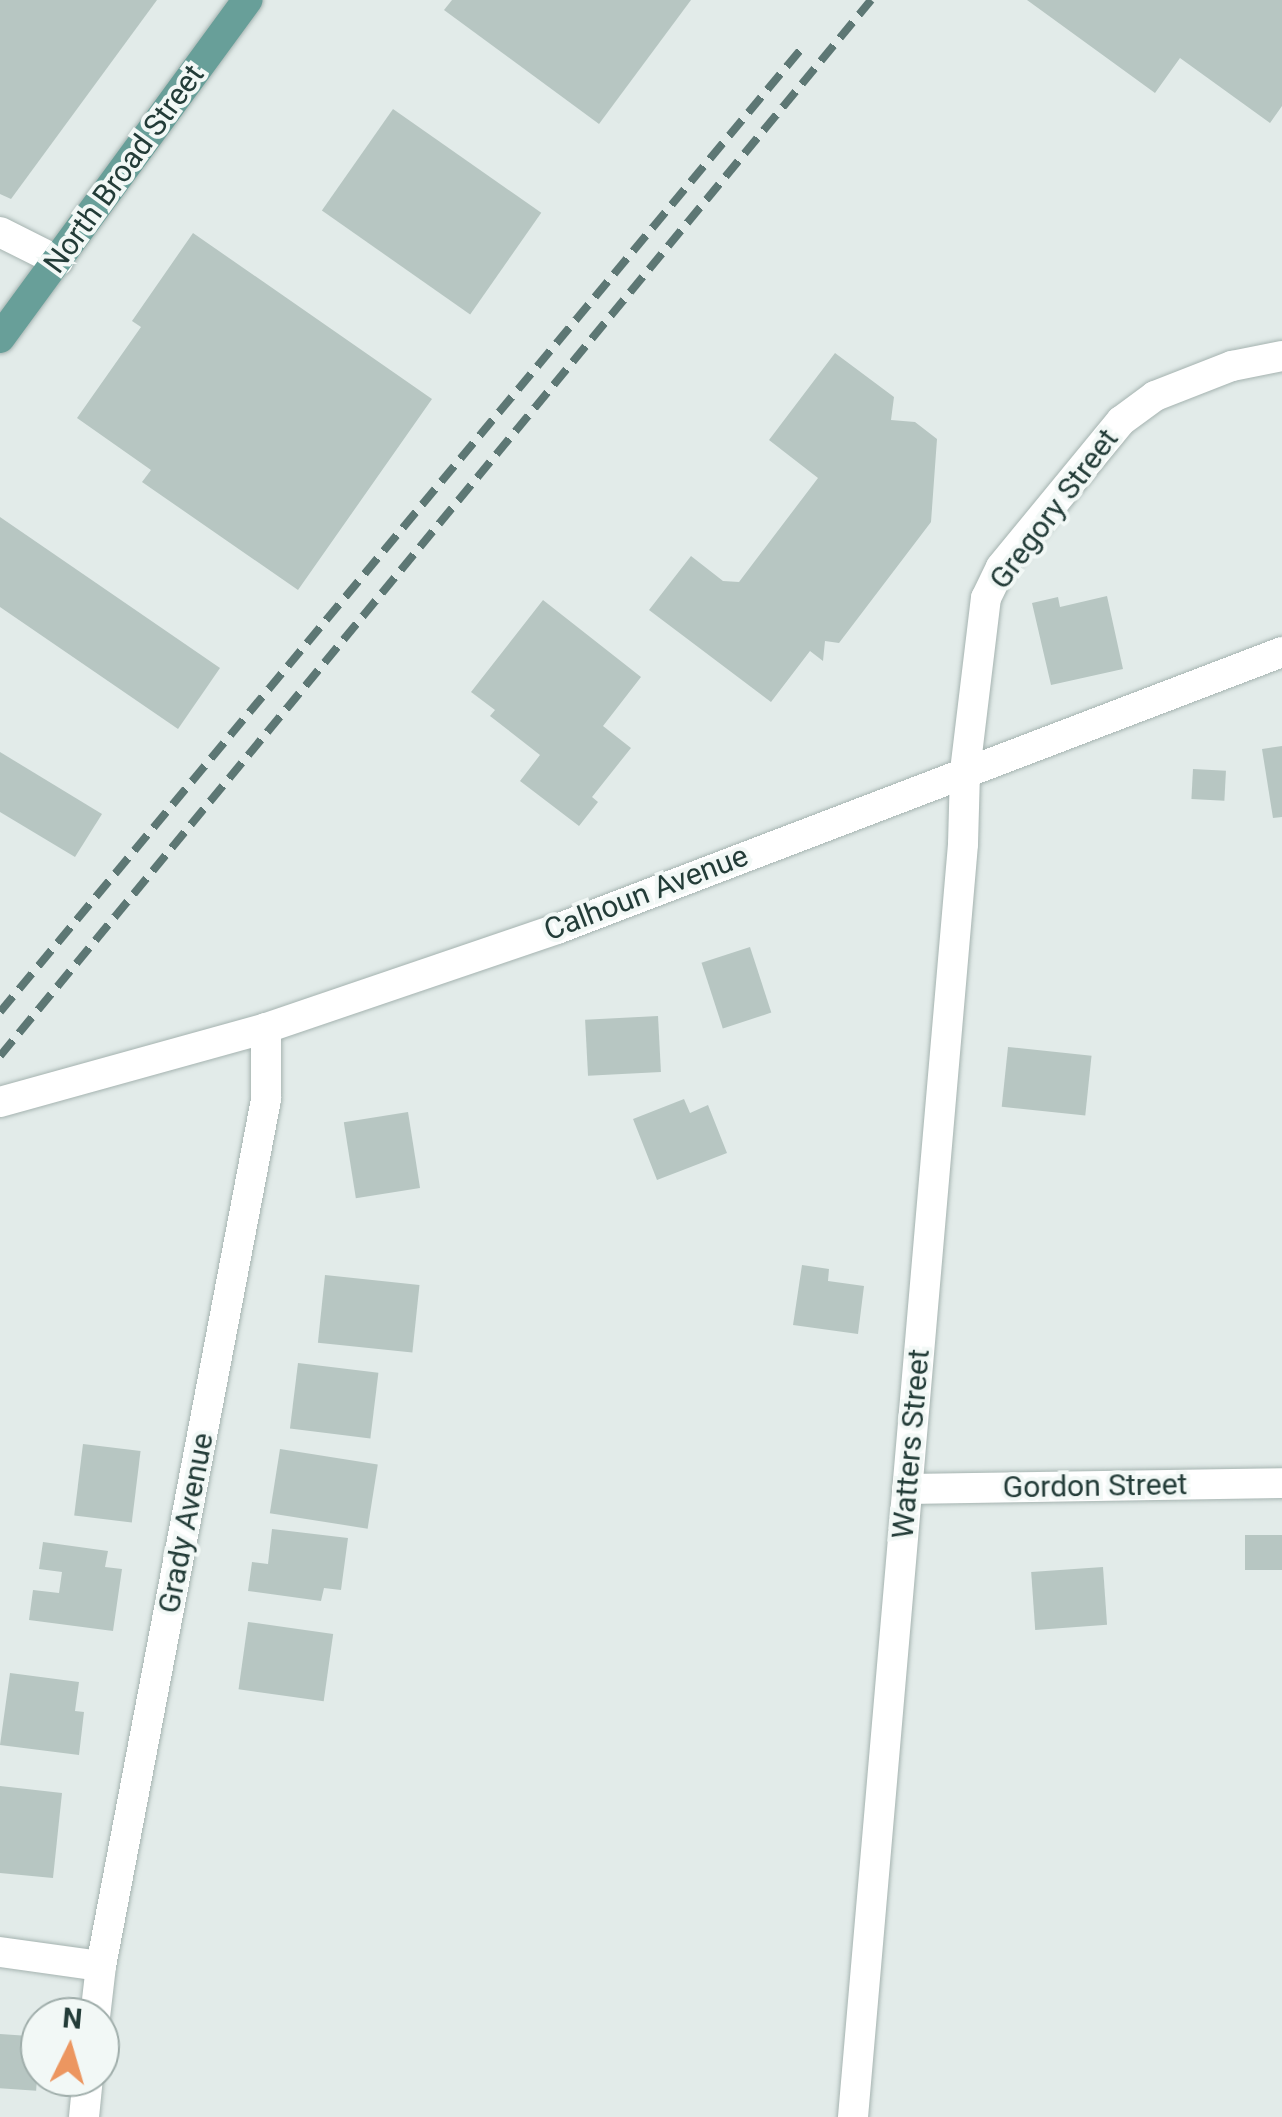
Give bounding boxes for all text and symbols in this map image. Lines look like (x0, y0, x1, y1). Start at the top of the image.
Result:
street label: North Broad Street (36, 58, 212, 280)
street label: Gregory Street (982, 422, 1126, 596)
street label: Calhoun Avenue (539, 838, 753, 948)
street label: Watters Street (885, 1348, 937, 1540)
street label: Grady Avenue (151, 1430, 221, 1616)
street label: Gordon Street (1002, 1466, 1188, 1506)
north arrow (20, 1997, 120, 2097)
text: N (61, 2001, 84, 2036)

